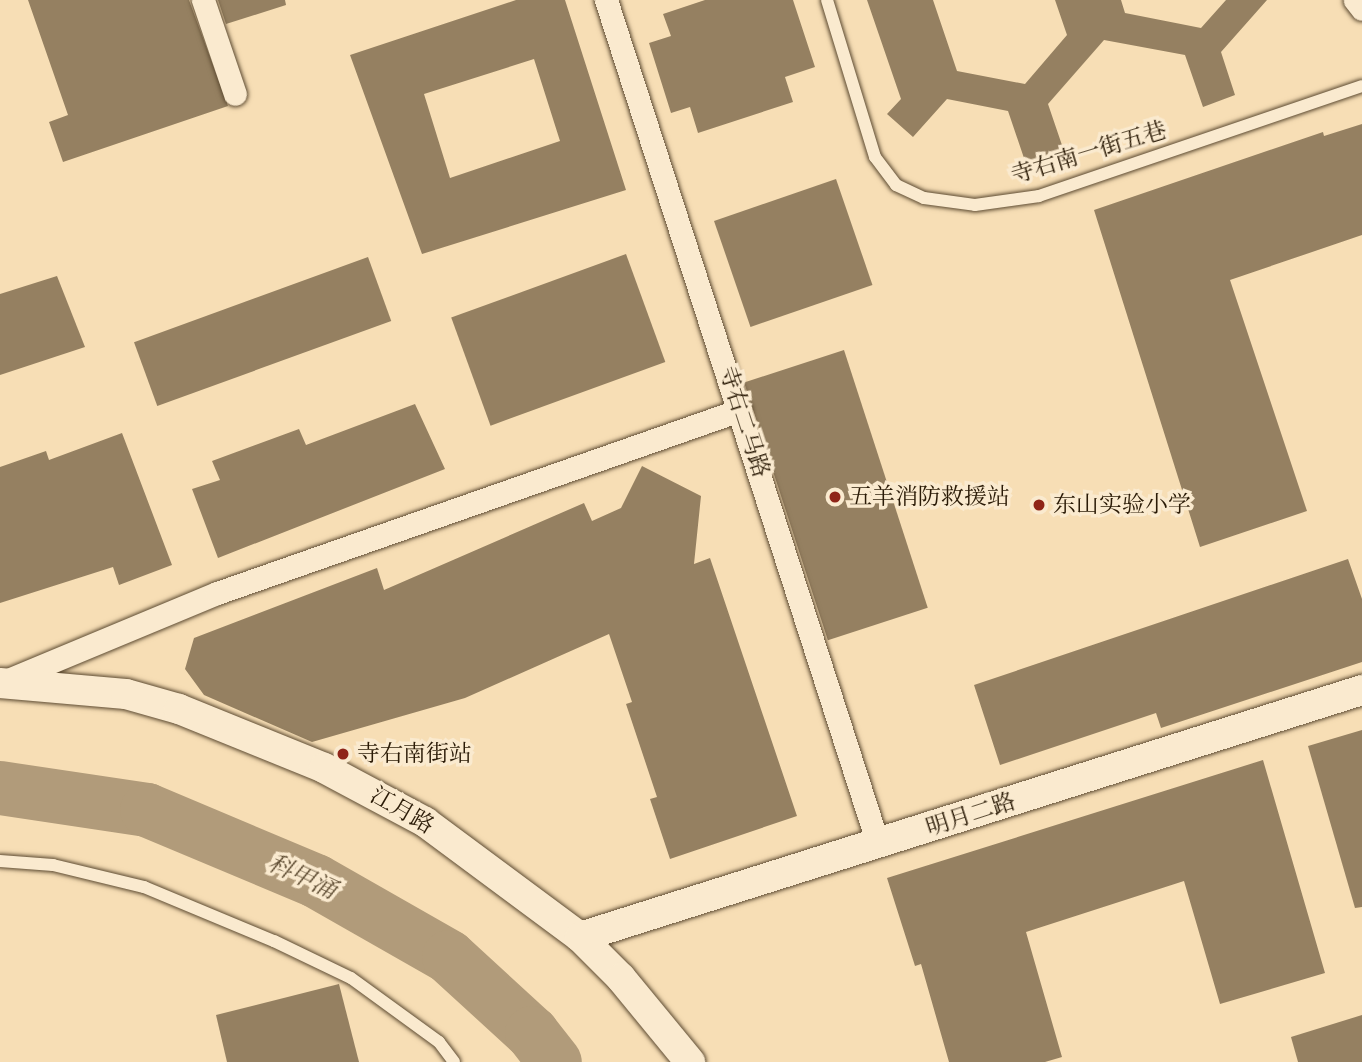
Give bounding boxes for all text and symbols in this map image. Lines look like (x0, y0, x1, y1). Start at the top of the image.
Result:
street label: 寺右南一街五巷 (1008, 116, 1170, 190)
street label: 寺右二马路 (713, 363, 775, 481)
place label: 五羊消防救援站 (849, 483, 1010, 511)
marker: 五羊消防救援站 (827, 489, 843, 505)
place label: 东山实验小学 (1053, 491, 1191, 519)
marker: 东山实验小学 (1031, 497, 1047, 513)
place label: 寺右南街站 (357, 740, 472, 768)
marker: 寺右南街站 (335, 746, 351, 762)
street label: 江月路 (365, 782, 439, 840)
street label: 明月二路 (923, 788, 1019, 842)
water label: 科甲涌 (263, 849, 341, 905)

